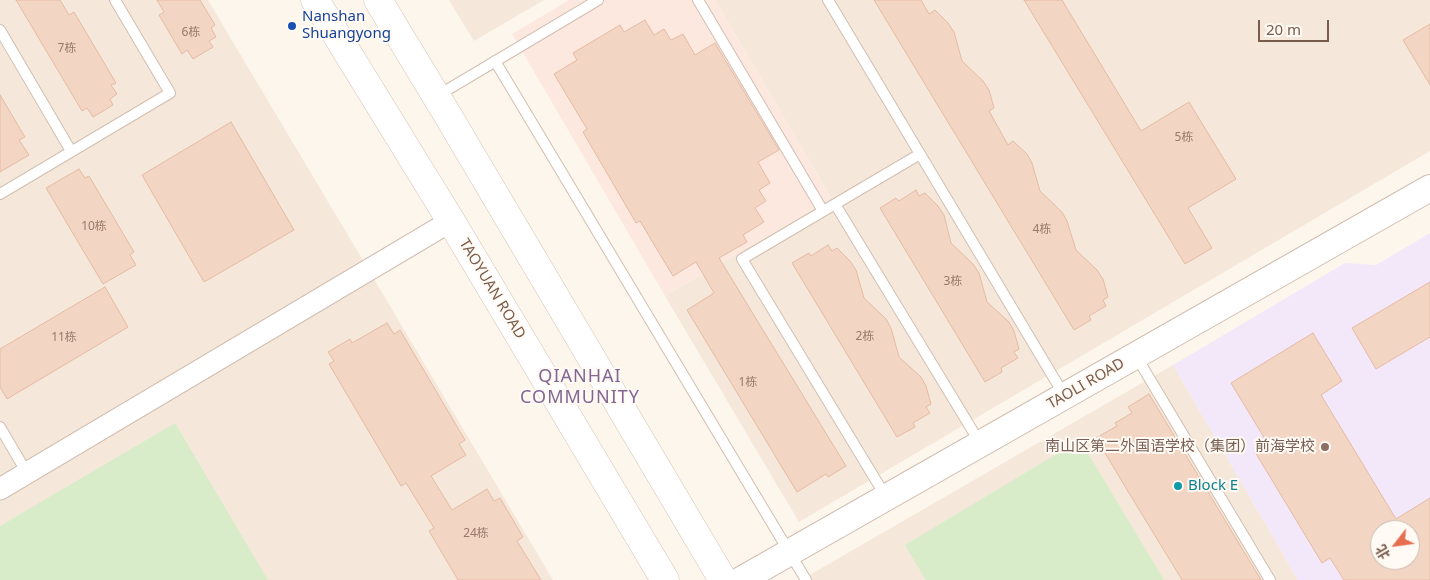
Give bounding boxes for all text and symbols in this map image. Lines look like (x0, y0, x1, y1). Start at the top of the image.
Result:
place label: Nanshan Shuangyong (302, 8, 391, 43)
scale bar (1260, 10, 1331, 42)
text: 20 m (1266, 19, 1301, 39)
marker: Nanshan Shuangyong (286, 20, 298, 32)
house number: 6栋 (182, 26, 200, 40)
house number: 7栋 (58, 42, 76, 56)
house number: 5栋 (1175, 131, 1193, 145)
house number: 10栋 (81, 220, 107, 234)
house number: 4栋 (1033, 223, 1051, 237)
street label: TAOYUAN ROAD (455, 236, 529, 342)
house number: 3栋 (944, 275, 962, 289)
house number: 2栋 (856, 330, 874, 344)
house number: 11栋 (51, 331, 77, 345)
street label: TAOLI ROAD (1044, 355, 1128, 413)
district label: QIANHAI COMMUNITY (519, 366, 641, 408)
house number: 1栋 (739, 376, 757, 390)
place label: 南山区第二外国语学校（集团）前海学校 (1045, 438, 1315, 456)
marker: 南山区第二外国语学校（集团）前海学校 (1319, 441, 1331, 453)
place label: Block E (1188, 477, 1238, 495)
marker: Block E (1172, 480, 1184, 492)
north arrow (1370, 520, 1420, 570)
house number: 24栋 (463, 527, 489, 541)
text: 北 (1371, 541, 1394, 563)

